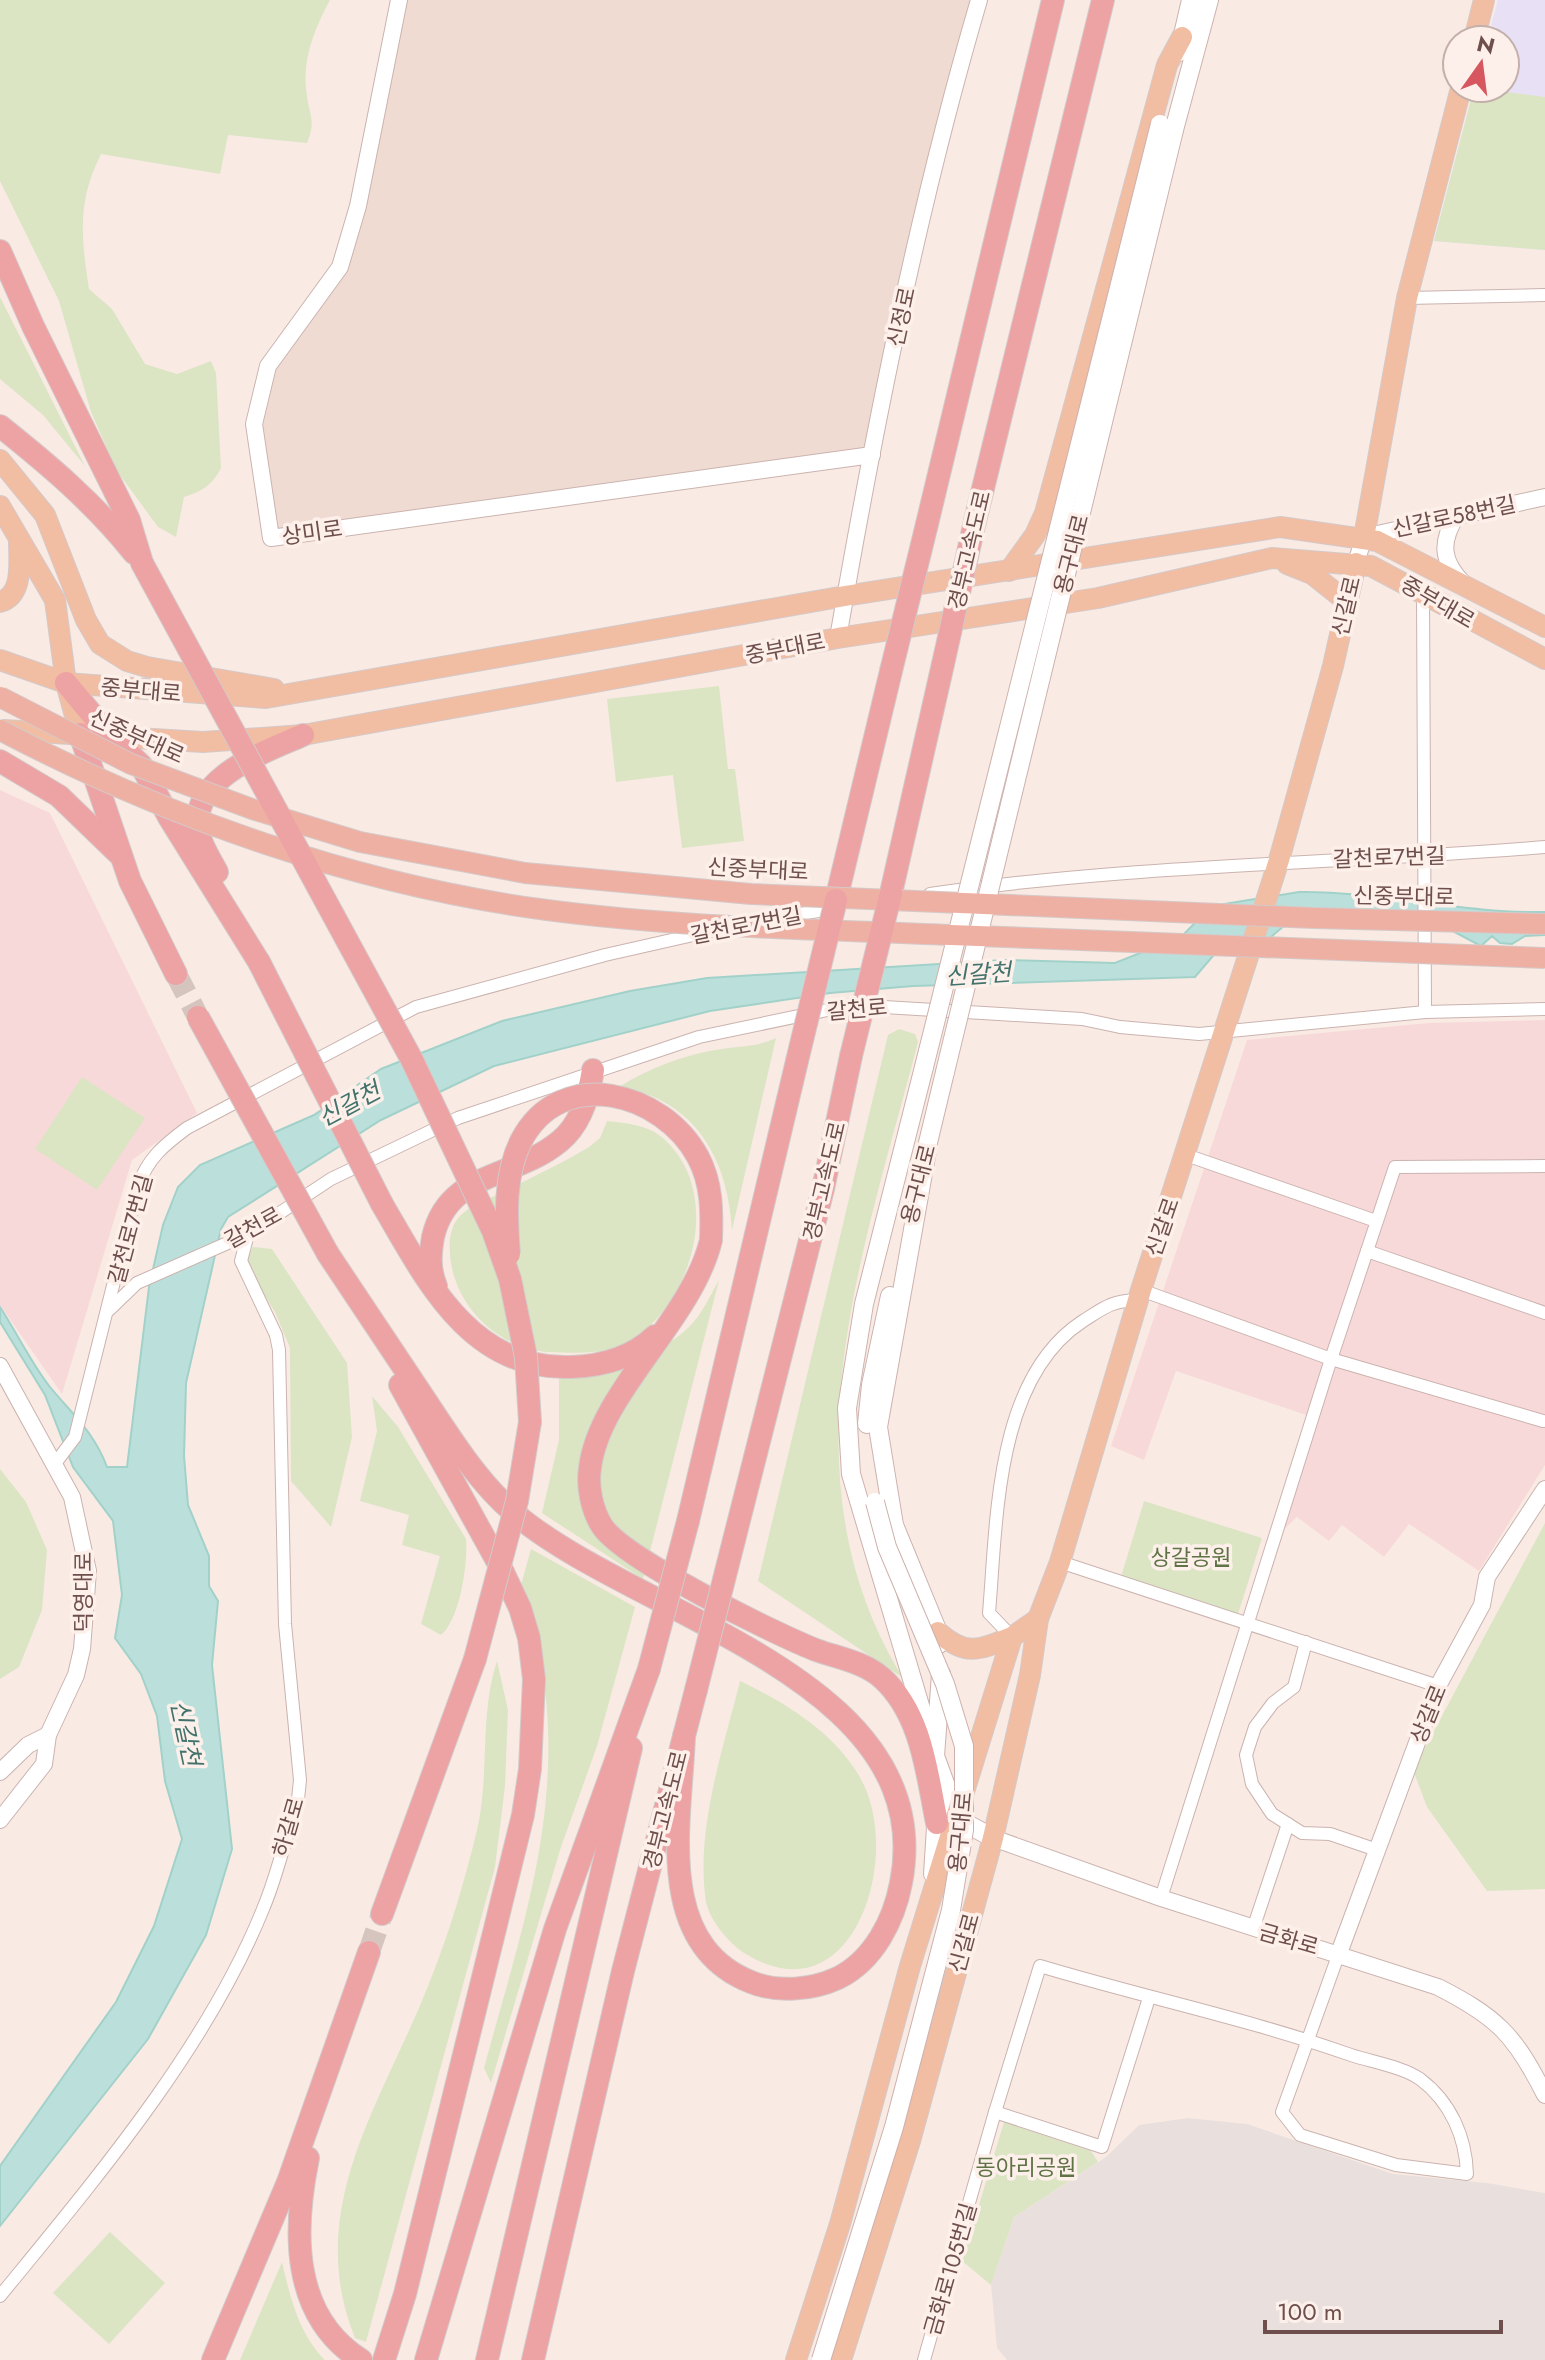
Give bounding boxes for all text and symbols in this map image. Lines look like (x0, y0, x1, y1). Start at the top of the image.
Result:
north arrow (1441, 24, 1521, 104)
text: N (1473, 27, 1498, 62)
street label: 신정로 (879, 284, 923, 350)
street label: 경부고속도로 (940, 487, 998, 613)
street label: 신갈로58번길 (1389, 487, 1519, 545)
street label: 용구대로 (1046, 511, 1096, 597)
street label: 상미로 (280, 512, 344, 552)
street label: 중부대로 (1395, 568, 1481, 636)
street label: 신갈로 (1324, 573, 1368, 639)
street label: 중부대로 (742, 625, 828, 671)
street label: 중부대로 (99, 671, 183, 709)
street label: 신중부대로 (84, 701, 190, 771)
street label: 갈천로7번길 (1332, 839, 1446, 875)
street label: 신중부대로 (707, 850, 809, 888)
street label: 신중부대로 (1353, 879, 1455, 913)
street label: 갈천로7번길 (688, 899, 804, 951)
water label: 신갈천 (944, 954, 1015, 994)
street label: 갈천로 (825, 990, 889, 1028)
water label: 신갈천 (312, 1072, 389, 1135)
street label: 경부고속도로 (795, 1118, 853, 1244)
street label: 용구대로 (893, 1141, 943, 1227)
street label: 갈천로7번길 (100, 1170, 160, 1288)
street label: 신갈로 (1137, 1193, 1187, 1261)
street label: 갈천로 (219, 1198, 287, 1256)
park label: 상갈공원 (1151, 1541, 1231, 1573)
street label: 덕영대로 (67, 1552, 99, 1632)
street label: 상갈로 (1402, 1680, 1454, 1748)
water label: 신갈천 (162, 1697, 211, 1772)
street label: 경부고속도로 (635, 1747, 695, 1873)
street label: 용구대로 (941, 1790, 979, 1874)
street label: 하갈로 (264, 1793, 312, 1861)
street label: 신갈로 (941, 1910, 987, 1976)
street label: 금화로 (1255, 1915, 1323, 1963)
park label: 동아리공원 (975, 2151, 1077, 2183)
street label: 금화로105번길 (916, 2199, 984, 2339)
scale bar (1265, 2284, 1501, 2334)
text: 100 m (1277, 2294, 1343, 2329)

